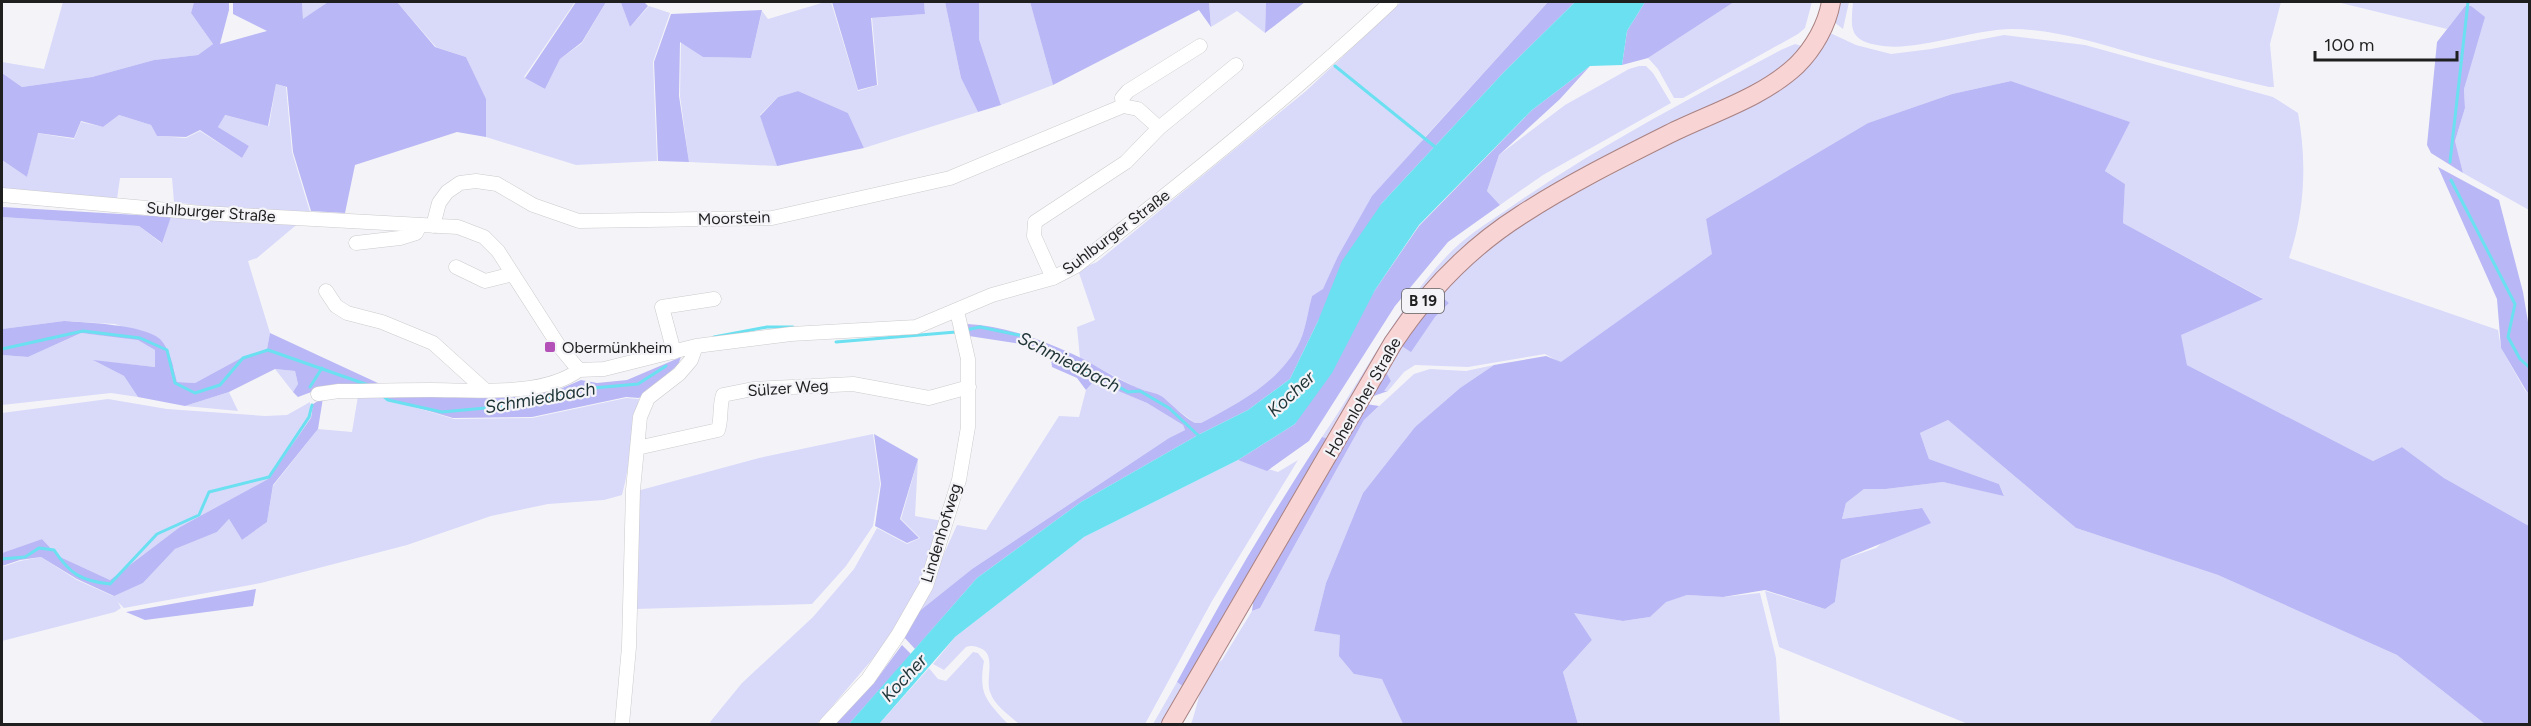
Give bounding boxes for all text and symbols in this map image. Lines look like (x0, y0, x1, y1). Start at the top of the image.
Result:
scale bar (2315, 24, 2458, 62)
text: 100 m (2324, 34, 2374, 56)
street label: Suhlburger Straße (1059, 185, 1174, 279)
street label: Suhlburger Straße (146, 198, 277, 226)
street label: Moorstein (698, 207, 771, 229)
road number: B 19 (1402, 289, 1444, 313)
water label: Schmiedbach (1014, 327, 1124, 397)
street label: Hohenloher Straße (1321, 334, 1405, 460)
place label: Obermünkheim (562, 338, 672, 357)
marker: Obermünkheim (543, 340, 557, 354)
water label: Kocher (1263, 366, 1320, 422)
street label: Sülzer Weg (747, 376, 829, 400)
water label: Schmiedbach (483, 377, 597, 419)
street label: Lindenhofweg (917, 481, 965, 585)
water label: Kocher (876, 649, 932, 706)

